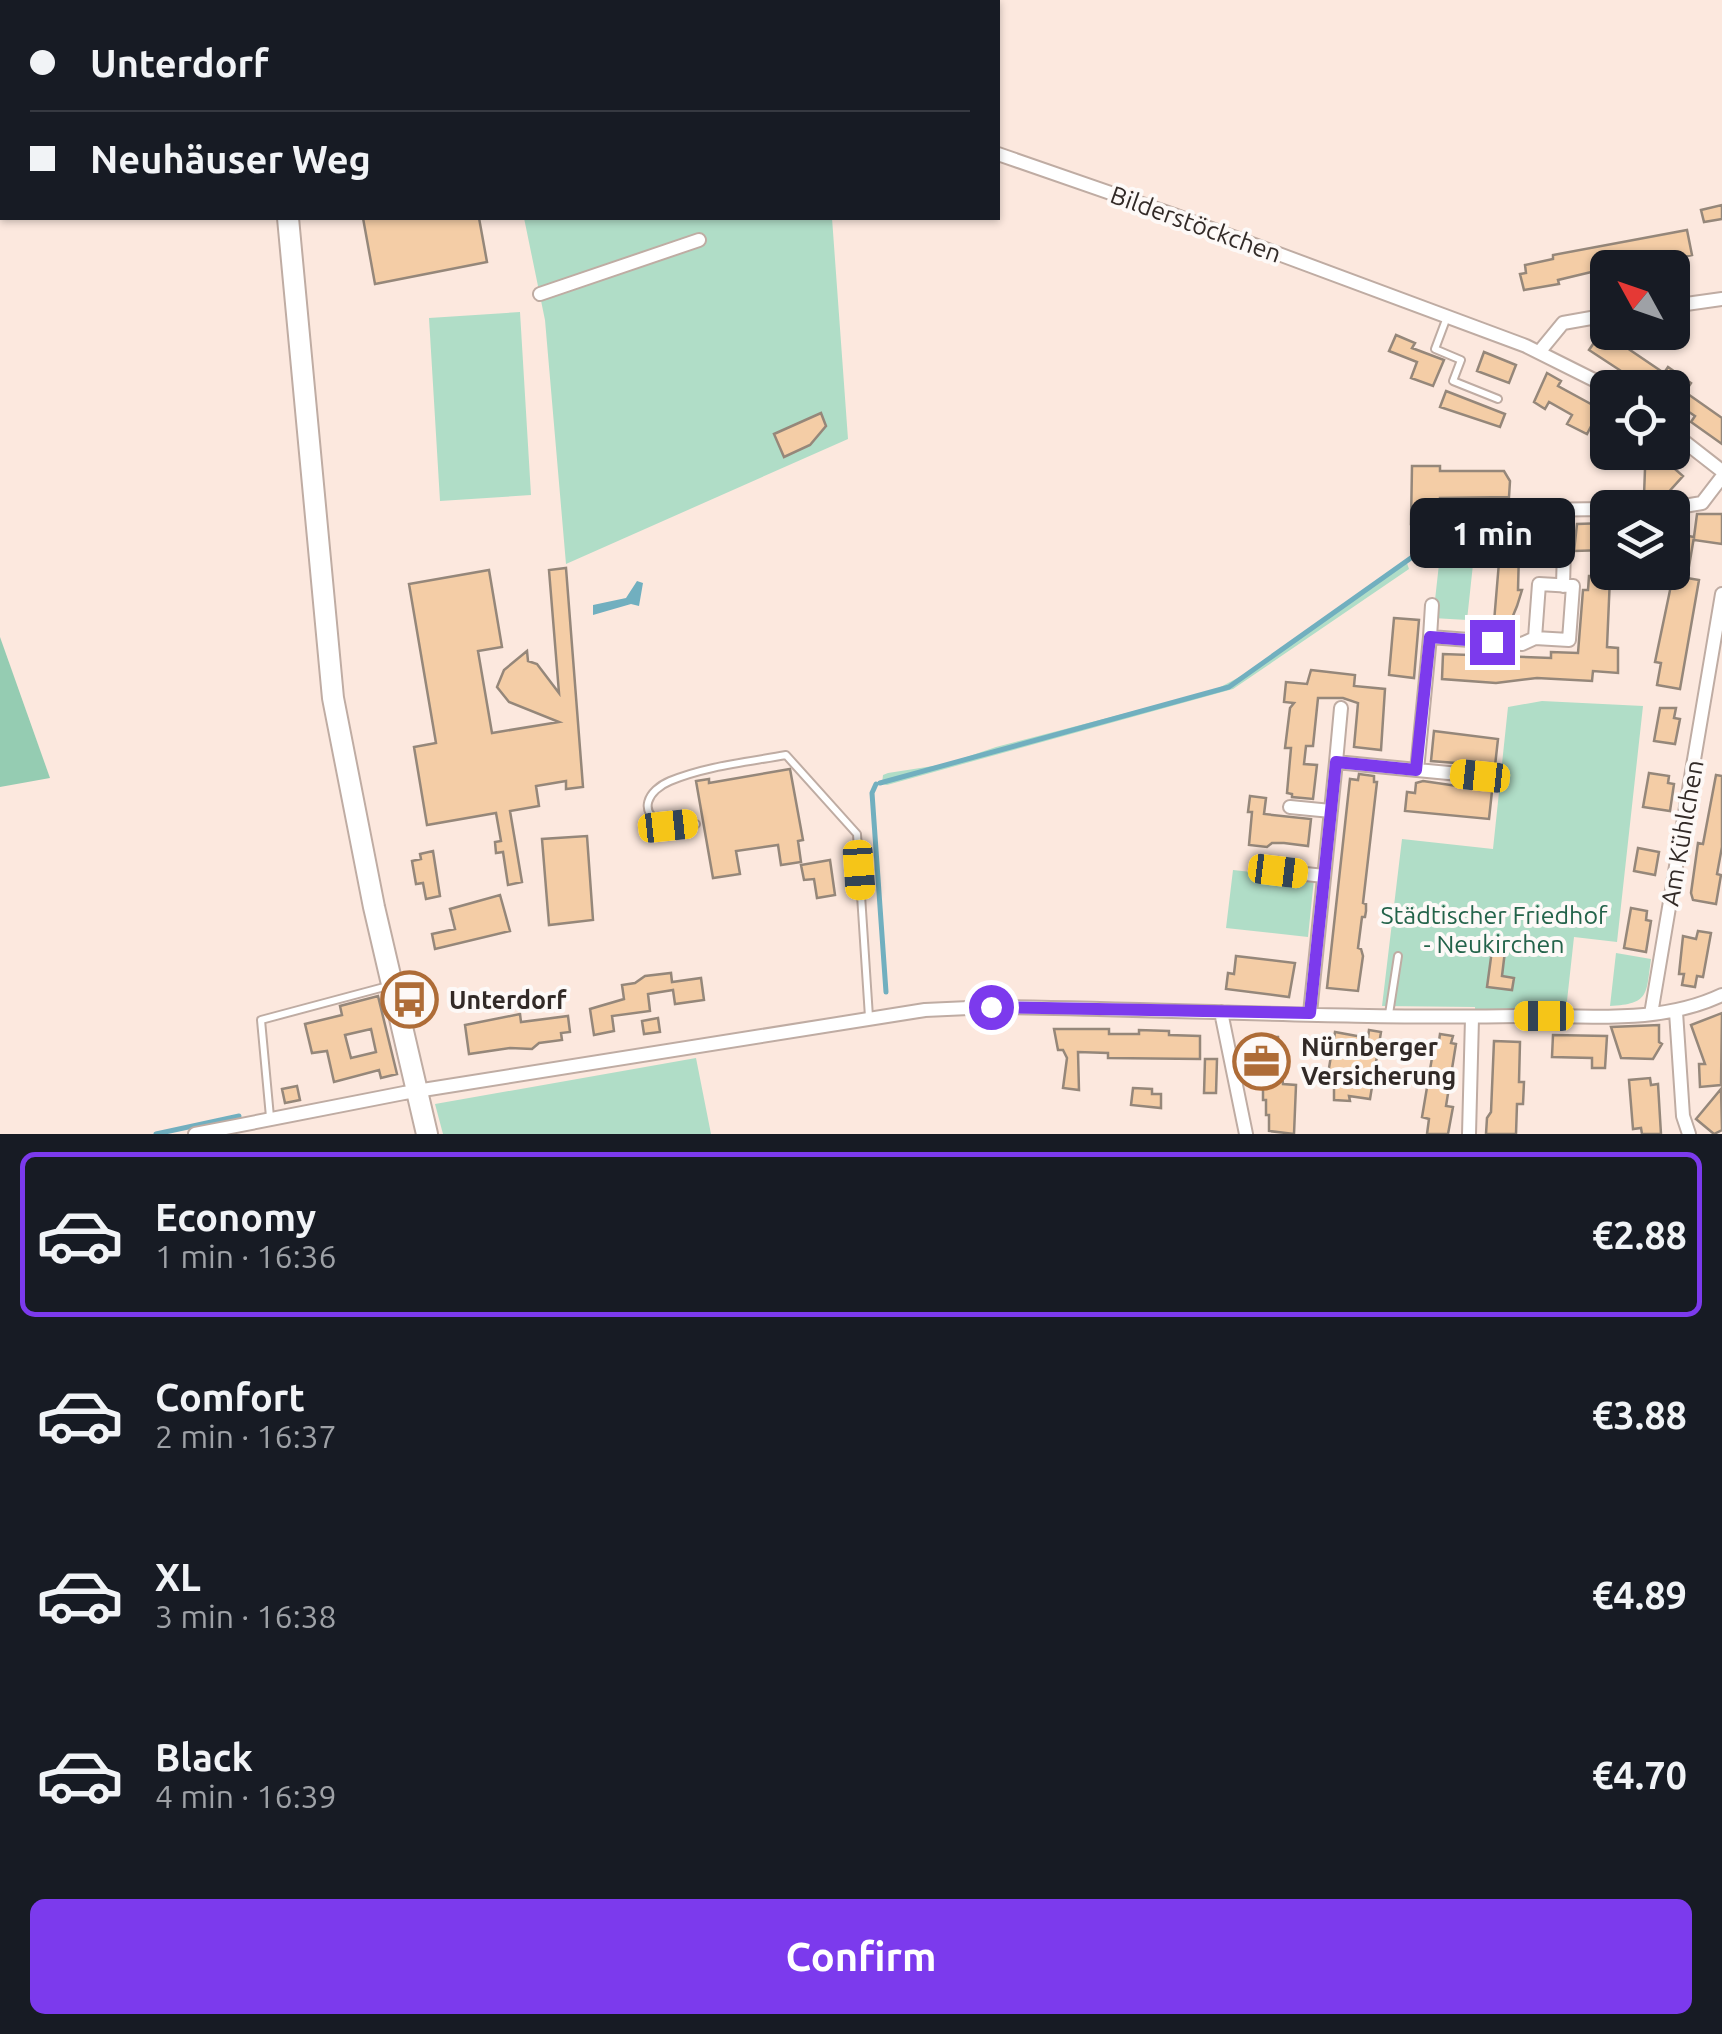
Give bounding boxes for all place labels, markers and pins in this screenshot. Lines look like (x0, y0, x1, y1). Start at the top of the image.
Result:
bus stop icon: Unterdorf (380, 970, 440, 1030)
place label: Unterdorf (449, 986, 567, 1014)
office icon: Nürnberger Versicherung (1232, 1031, 1292, 1091)
place label: Nürnberger Versicherung (1301, 1033, 1456, 1090)

